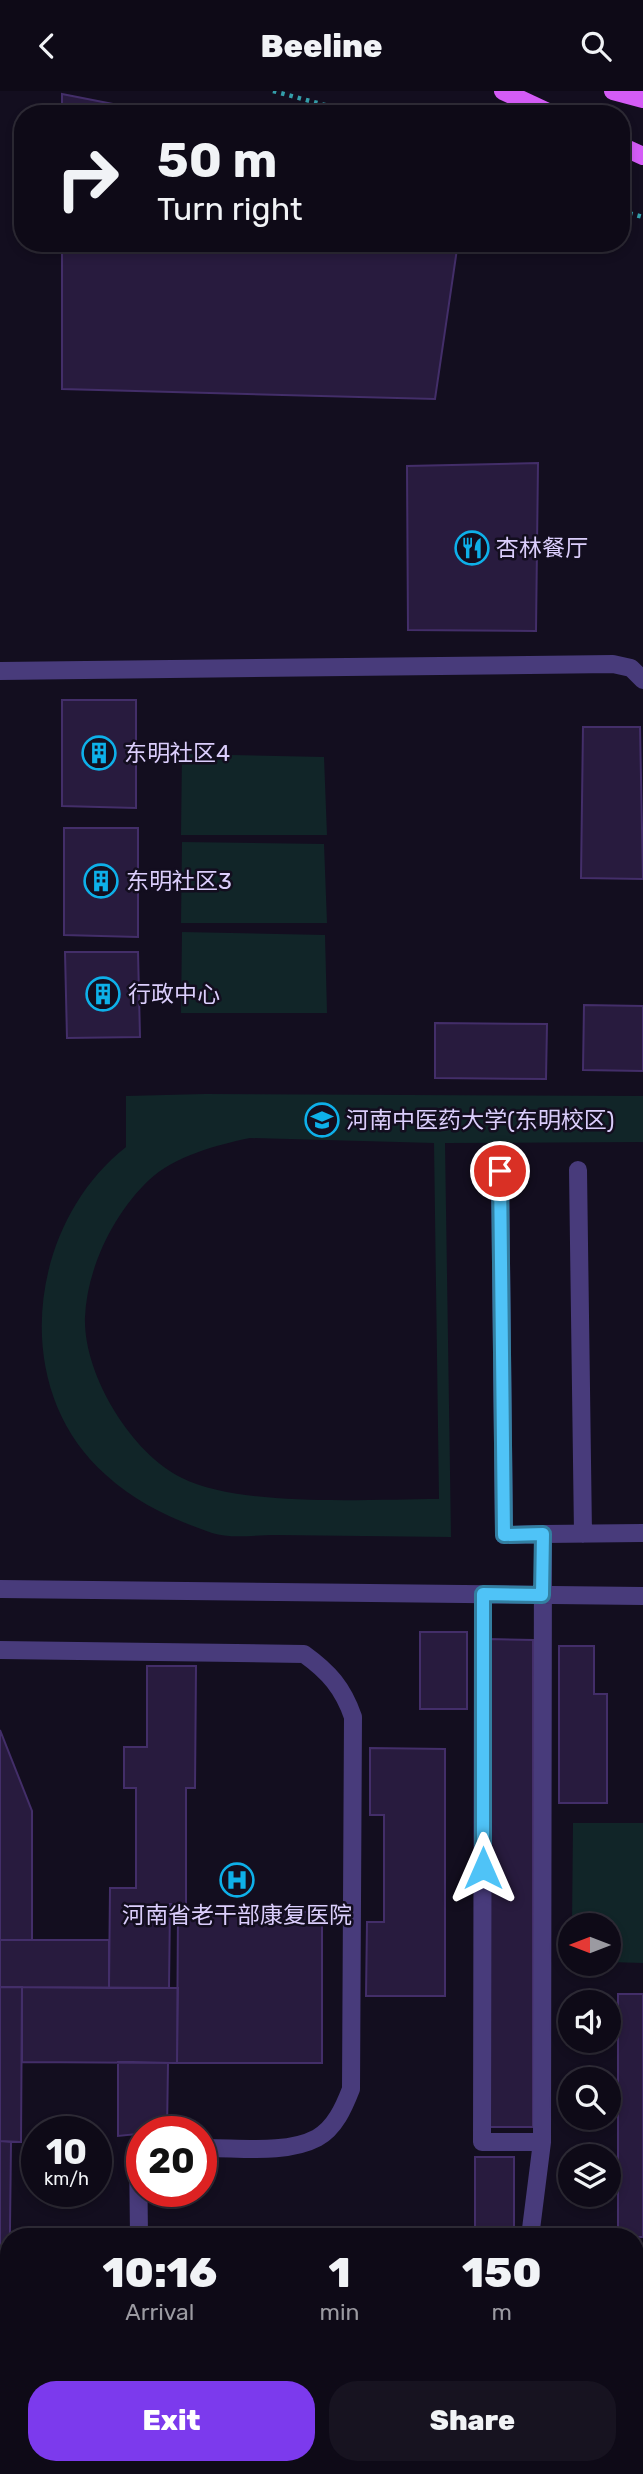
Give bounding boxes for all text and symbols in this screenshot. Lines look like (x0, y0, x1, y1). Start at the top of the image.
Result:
icon: back (28, 27, 66, 65)
text: Beeline (260, 27, 383, 65)
icon: search (577, 27, 615, 65)
text: 50 m (157, 131, 277, 189)
icon: right (42, 133, 133, 224)
text: Turn right (157, 190, 302, 228)
restaurant icon: 杏林餐厅 (453, 529, 491, 567)
place label: 杏林餐厅 (496, 534, 588, 562)
building icon: 东明社区4 (80, 734, 118, 772)
place label: 东明社区4 (124, 739, 230, 767)
building icon: 东明社区3 (82, 862, 120, 900)
place label: 东明社区3 (126, 867, 232, 895)
building icon: 行政中心 (84, 975, 122, 1013)
place label: 行政中心 (128, 980, 220, 1008)
school or university icon: 河南中医药大学(东明校区) (303, 1101, 341, 1139)
place label: 河南中医药大学(东明校区) (346, 1106, 615, 1134)
pin (470, 1141, 530, 1201)
icon: arrive (481, 1152, 519, 1190)
position arrow (446, 1831, 520, 1905)
hospital icon: 河南省老干部康复医院 (218, 1861, 256, 1899)
place label: 河南省老干部康复医院 (122, 1901, 352, 1929)
north arrow (558, 1913, 621, 1976)
map controls (558, 1913, 621, 2207)
button: sound (558, 1990, 621, 2053)
button: search (558, 2067, 621, 2130)
speed limit sign: 20 (126, 2116, 217, 2207)
text: 10 (46, 2131, 87, 2173)
button: layers (558, 2144, 621, 2207)
text: km/h (44, 2168, 89, 2190)
text: 10:16 (102, 2248, 217, 2298)
text: 1 (328, 2248, 351, 2298)
text: 150 (462, 2248, 542, 2298)
text: Arrival (125, 2298, 194, 2326)
text: min (320, 2298, 360, 2326)
text: m (492, 2298, 512, 2326)
button: Exit (28, 2381, 315, 2461)
button: Share (329, 2381, 616, 2461)

